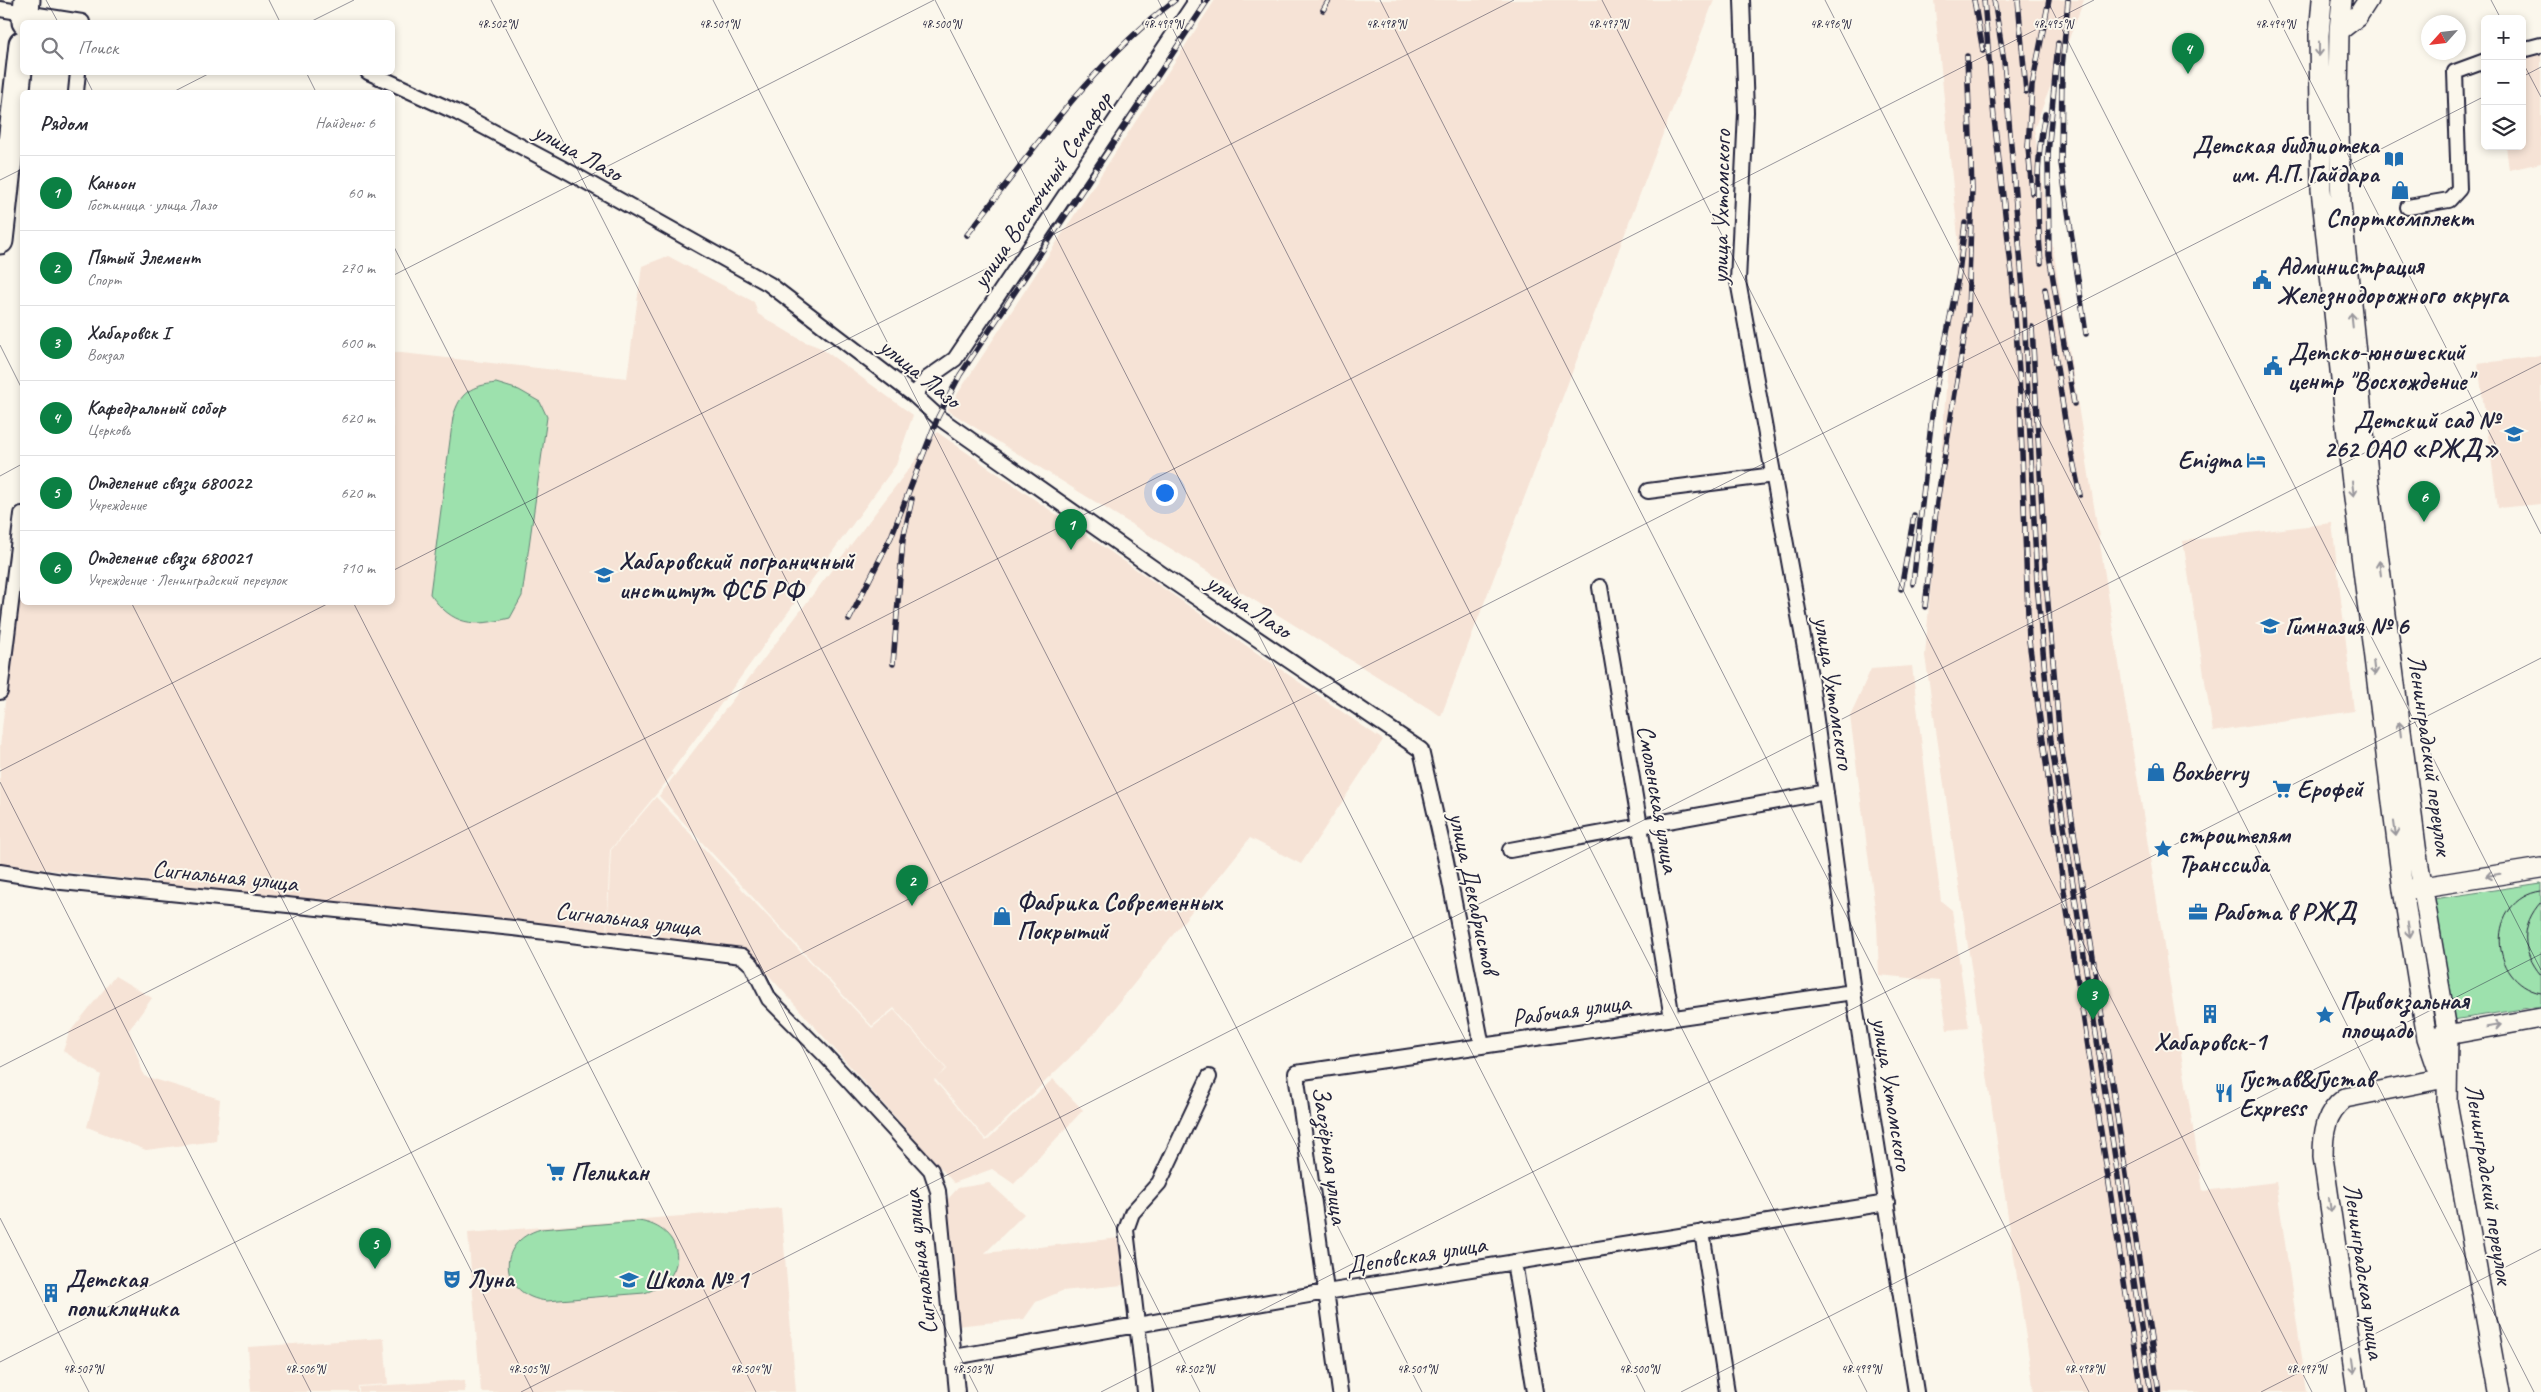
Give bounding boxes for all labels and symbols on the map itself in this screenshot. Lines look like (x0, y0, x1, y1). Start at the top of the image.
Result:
north arrow (2421, 15, 2466, 60)
text: 48.502°N (477, 16, 519, 32)
text: 48.501°N (699, 16, 741, 32)
text: 48.500°N (921, 16, 963, 32)
text: 48.499°N (1143, 16, 1185, 32)
text: 48.498°N (1366, 16, 1408, 32)
text: 48.497°N (1588, 16, 1630, 32)
text: 48.496°N (1810, 16, 1852, 32)
text: 48.495°N (2033, 16, 2075, 32)
text: 48.494°N (2255, 16, 2297, 32)
pin: 4 (2172, 33, 2204, 74)
one-way arrow (2314, 40, 2324, 56)
street label: улица Восточный Семафор (963, 84, 1121, 296)
street label: улица Лазо (527, 114, 631, 191)
street label: улица Ухтомского (1704, 128, 1738, 286)
place label: Детская библиотека им. А.П. Гайдара (2192, 129, 2381, 190)
library icon: Детская библиотека им. А.П. Гайдара (2383, 148, 2405, 170)
shop icon: Спорткомплект (2389, 179, 2411, 201)
place label: Спорткомплект (2326, 202, 2475, 234)
place label: Администрация Железнодорожного округа (2277, 250, 2510, 311)
public building icon: Администрация Железнодорожного округа (2251, 269, 2273, 291)
one-way arrow (2348, 312, 2357, 328)
street label: улица Лазо (871, 329, 970, 418)
place label: Детско-юношеский центр "Восхождение" (2288, 336, 2477, 397)
public building icon: Детско-юношеский центр "Восхождение" (2262, 355, 2284, 377)
place label: Детский сад № 262 ОАО «РЖД» (2324, 404, 2502, 465)
school or university icon: Детский сад № 262 ОАО «РЖД» (2503, 423, 2525, 445)
place label: Enigma (2178, 444, 2243, 476)
hotel icon: Enigma (2245, 449, 2267, 471)
your location (1152, 480, 1178, 506)
one-way arrow (2348, 481, 2358, 497)
pin: 6 (2408, 481, 2440, 522)
pin: 1 (1055, 509, 1087, 550)
place label: Хабаровский пограничный институт ФСБ РФ (619, 545, 856, 606)
one-way arrow (2374, 561, 2384, 577)
school or university icon: Хабаровский пограничный институт ФСБ РФ (593, 564, 615, 586)
street label: улица Лазо (1199, 565, 1300, 648)
place label: Гимназия № 6 (2285, 610, 2410, 642)
street label: улица Ухтомского (1806, 612, 1862, 773)
school or university icon: Гимназия № 6 (2259, 615, 2281, 637)
street label: Ленинградский переулок (2400, 653, 2460, 860)
one-way arrow (2369, 660, 2379, 676)
one-way arrow (2395, 722, 2405, 738)
street label: Смоленская улица (1629, 723, 1687, 877)
place label: Boxberry (2171, 756, 2250, 788)
shop icon: Boxberry (2145, 761, 2167, 783)
place label: Ерофей (2297, 773, 2365, 805)
supermarket icon: Ерофей (2271, 778, 2293, 800)
street label: улица Декабристов (1441, 807, 1508, 981)
place label: строителям Транссиба (2178, 819, 2292, 880)
one-way arrow (2390, 821, 2400, 837)
place icon: строителям Транссиба (2152, 838, 2174, 860)
street label: Сигнальная улица (151, 852, 301, 900)
pin: 2 (896, 865, 928, 906)
one-way arrow (2485, 871, 2501, 881)
place label: Фабрика Современных Покрытий (1017, 886, 1224, 947)
street label: Сигнальная улица (554, 894, 704, 944)
place label: Работа в РЖД (2213, 896, 2358, 928)
office icon: Работа в РЖД (2187, 901, 2209, 923)
shop icon: Фабрика Современных Покрытий (991, 905, 1013, 927)
one-way arrow (2405, 922, 2415, 938)
pin: 3 (2077, 979, 2109, 1020)
place label: Привокзальная площадь (2340, 985, 2471, 1046)
street label: Рабочая улица (1510, 986, 1634, 1034)
building icon: Хабаровск-1 (2199, 1003, 2221, 1025)
place icon: Привокзальная площадь (2314, 1004, 2336, 1026)
street label: улица Ухтомского (1864, 1013, 1920, 1174)
one-way arrow (2486, 1021, 2502, 1031)
place label: Хабаровск-1 (2154, 1026, 2269, 1058)
place label: Густав&Густав Express (2239, 1063, 2378, 1124)
restaurant icon: Густав&Густав Express (2213, 1082, 2235, 1104)
street label: Ленинградский переулок (2457, 1082, 2521, 1289)
street label: Заозёрная улица (1304, 1084, 1356, 1228)
place label: Пеликан (571, 1156, 650, 1188)
supermarket icon: Пеликан (545, 1161, 567, 1183)
street label: Ленинградская улица (2336, 1181, 2392, 1363)
street label: Сигнальная улица (895, 1186, 945, 1336)
one-way arrow (2325, 1197, 2335, 1213)
pin: 5 (359, 1228, 391, 1269)
street label: Деповская улица (1344, 1228, 1491, 1282)
place label: Детская поликлиника (66, 1263, 180, 1324)
place label: Луна (467, 1263, 516, 1295)
place label: Школа № 1 (644, 1264, 750, 1296)
theatre icon: Луна (441, 1268, 463, 1290)
school or university icon: Школа № 1 (618, 1269, 640, 1291)
building icon: Детская поликлиника (40, 1282, 62, 1304)
one-way arrow (2348, 1358, 2358, 1374)
text: 48.507°N (63, 1361, 105, 1377)
text: 48.506°N (285, 1361, 327, 1377)
text: 48.505°N (508, 1361, 550, 1377)
text: 48.504°N (730, 1361, 772, 1377)
text: 48.503°N (952, 1361, 994, 1377)
text: 48.502°N (1174, 1361, 1216, 1377)
text: 48.501°N (1397, 1361, 1439, 1377)
text: 48.500°N (1619, 1361, 1661, 1377)
text: 48.499°N (1841, 1361, 1883, 1377)
text: 48.498°N (2064, 1361, 2106, 1377)
text: 48.497°N (2286, 1361, 2328, 1377)

